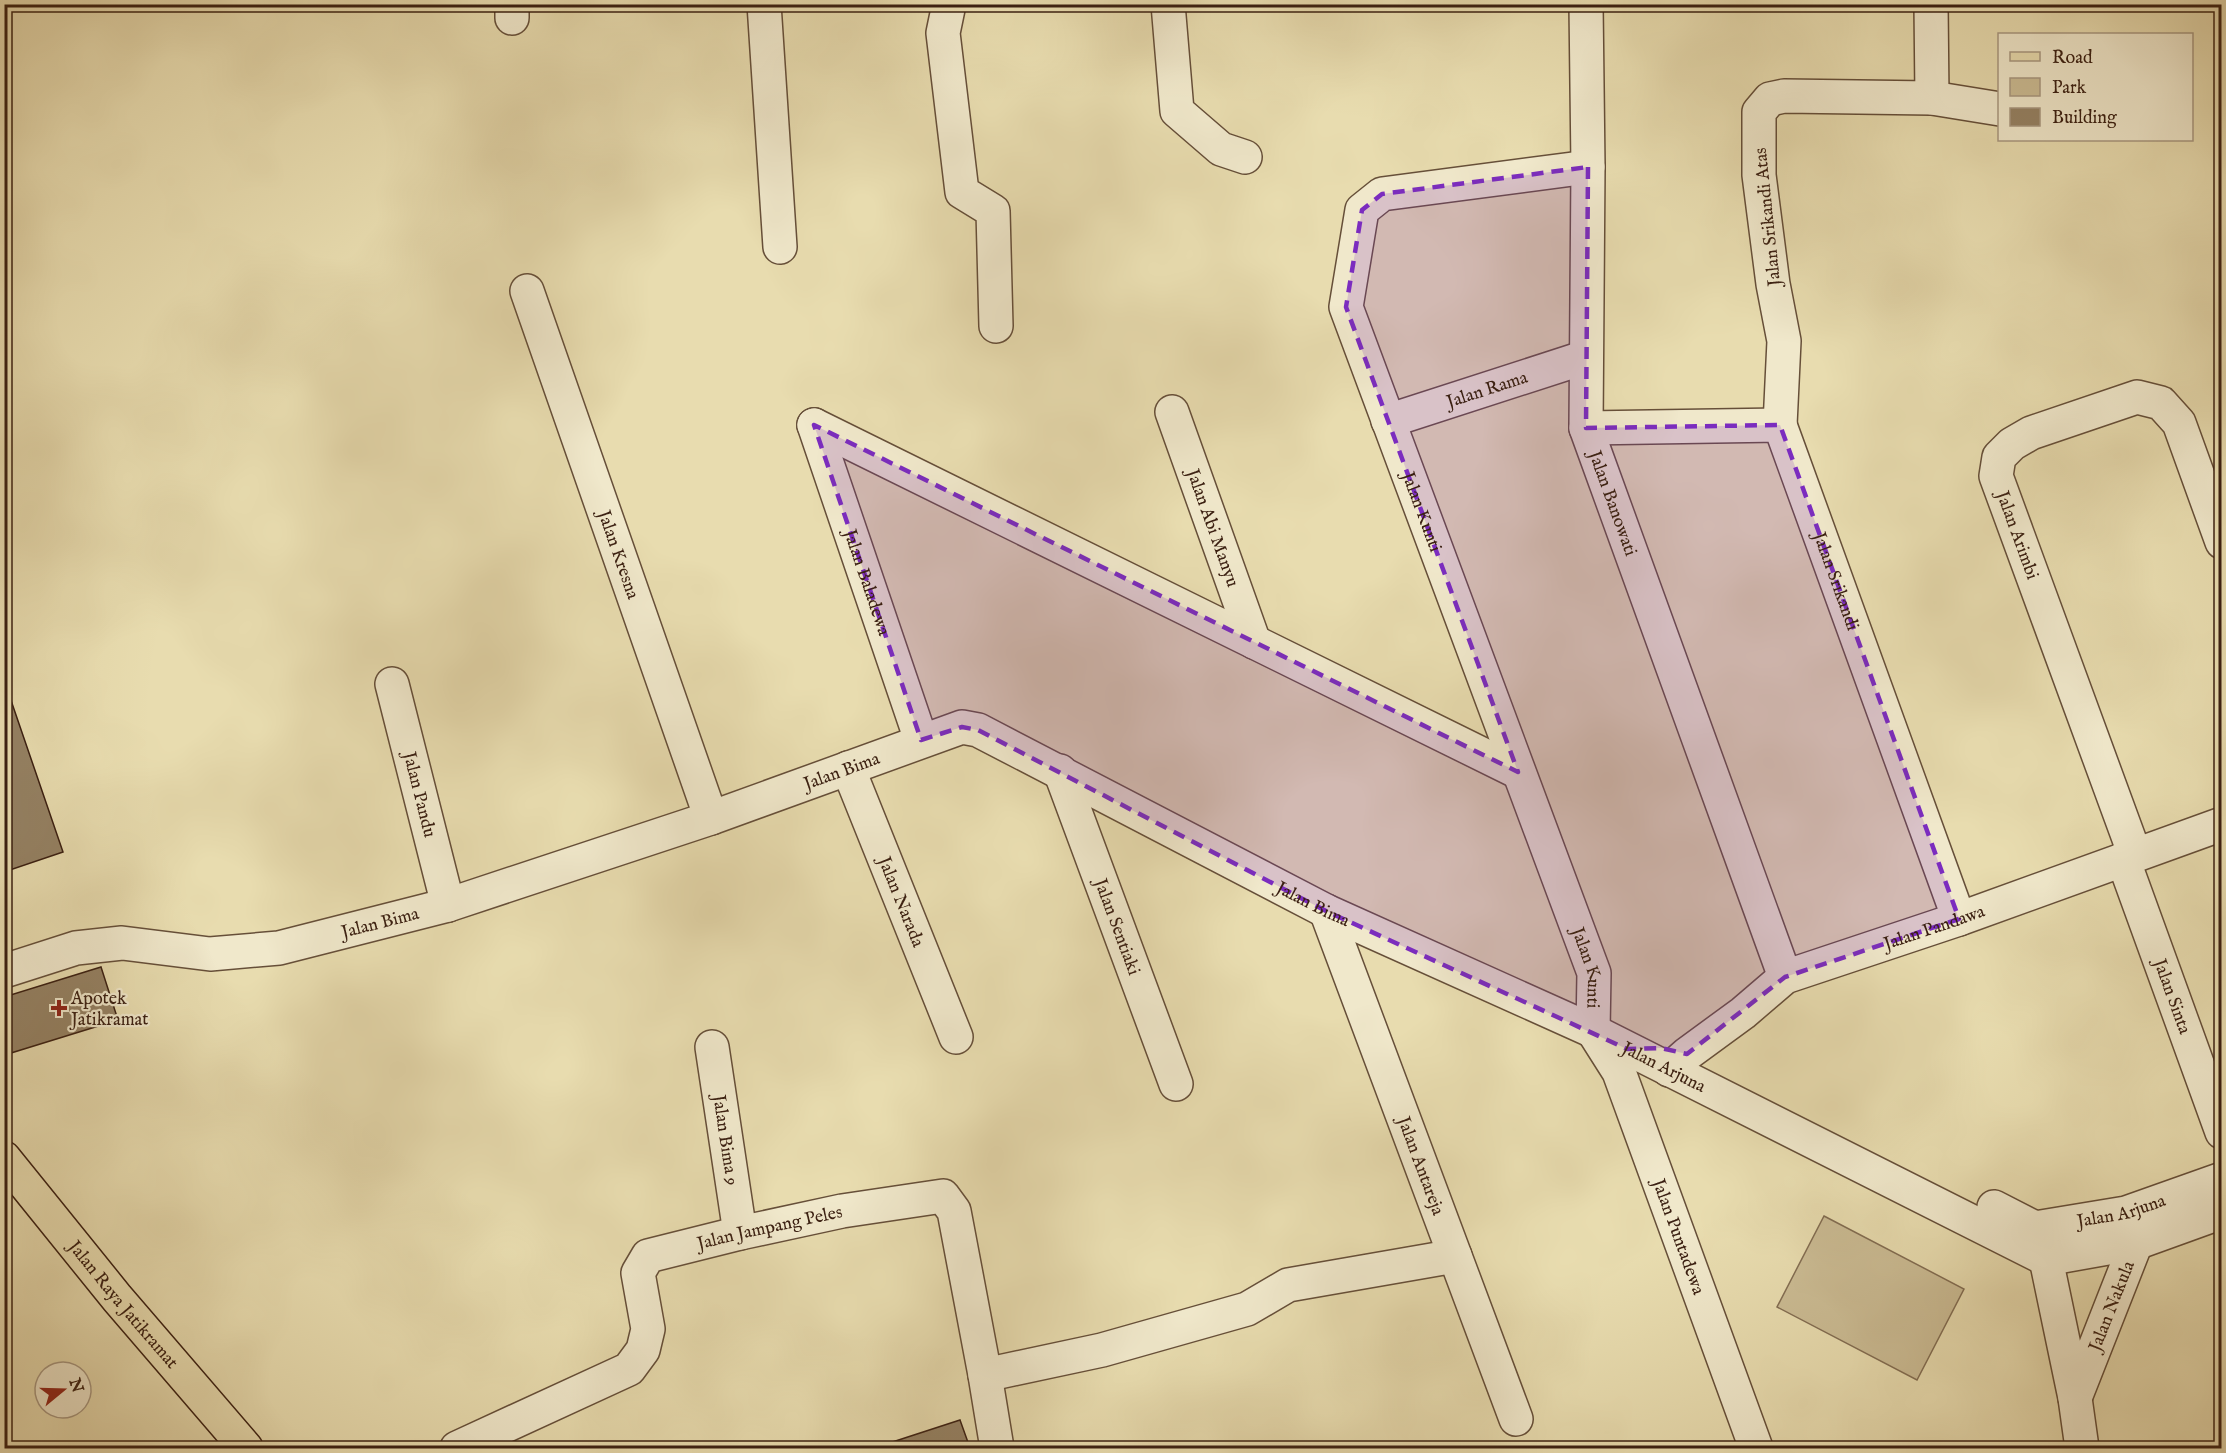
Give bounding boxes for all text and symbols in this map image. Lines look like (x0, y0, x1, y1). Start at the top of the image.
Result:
legend (1998, 33, 2193, 141)
text: Road (2052, 47, 2093, 70)
text: Park (2052, 77, 2087, 100)
text: Building (2052, 107, 2117, 130)
street label: Jalan Srikandi Atas (1750, 146, 1787, 289)
street label: Jalan Rama (1442, 367, 1531, 415)
street label: Jalan Banowati (1582, 446, 1642, 560)
street label: Jalan Abi Manyu (1180, 464, 1244, 591)
street label: Jalan Kunti (1395, 467, 1446, 556)
street label: Jalan Arimbi (1989, 486, 2043, 583)
street label: Jalan Kresna (591, 506, 644, 603)
street label: Jalan Baladewa (837, 525, 895, 639)
street label: Jalan Srikandi (1806, 527, 1864, 634)
street label: Jalan Pandu (396, 748, 440, 840)
street label: Jalan Bima (799, 748, 883, 797)
street label: Jalan Narada (871, 852, 929, 951)
street label: Jalan Sentiaki (1087, 874, 1145, 979)
street label: Jalan Bima (1270, 876, 1353, 933)
street label: Jalan Pandawa (1879, 901, 1989, 957)
street label: Jalan Bima (337, 903, 422, 945)
street label: Jalan Kunti (1564, 922, 1606, 1009)
street label: Jalan Sinta (2146, 954, 2196, 1038)
place label: Apotek Jatikramat (69, 988, 149, 1032)
marker: Apotek Jatikramat (52, 1001, 66, 1015)
street label: Jalan Arjuna (1616, 1037, 1709, 1099)
street label: Jalan Bima 9 (706, 1091, 743, 1187)
street label: Jalan Antareja (1390, 1112, 1449, 1219)
street label: Jalan Puntadewa (1645, 1174, 1709, 1298)
street label: Jalan Arjuna (2073, 1190, 2169, 1234)
street label: Jalan Jampang Peles (693, 1201, 845, 1257)
street label: Jalan Raya Jatikramat (61, 1235, 183, 1374)
street label: Jalan Nakula (2084, 1258, 2141, 1357)
north arrow (33, 1360, 93, 1420)
text: N (63, 1375, 87, 1396)

